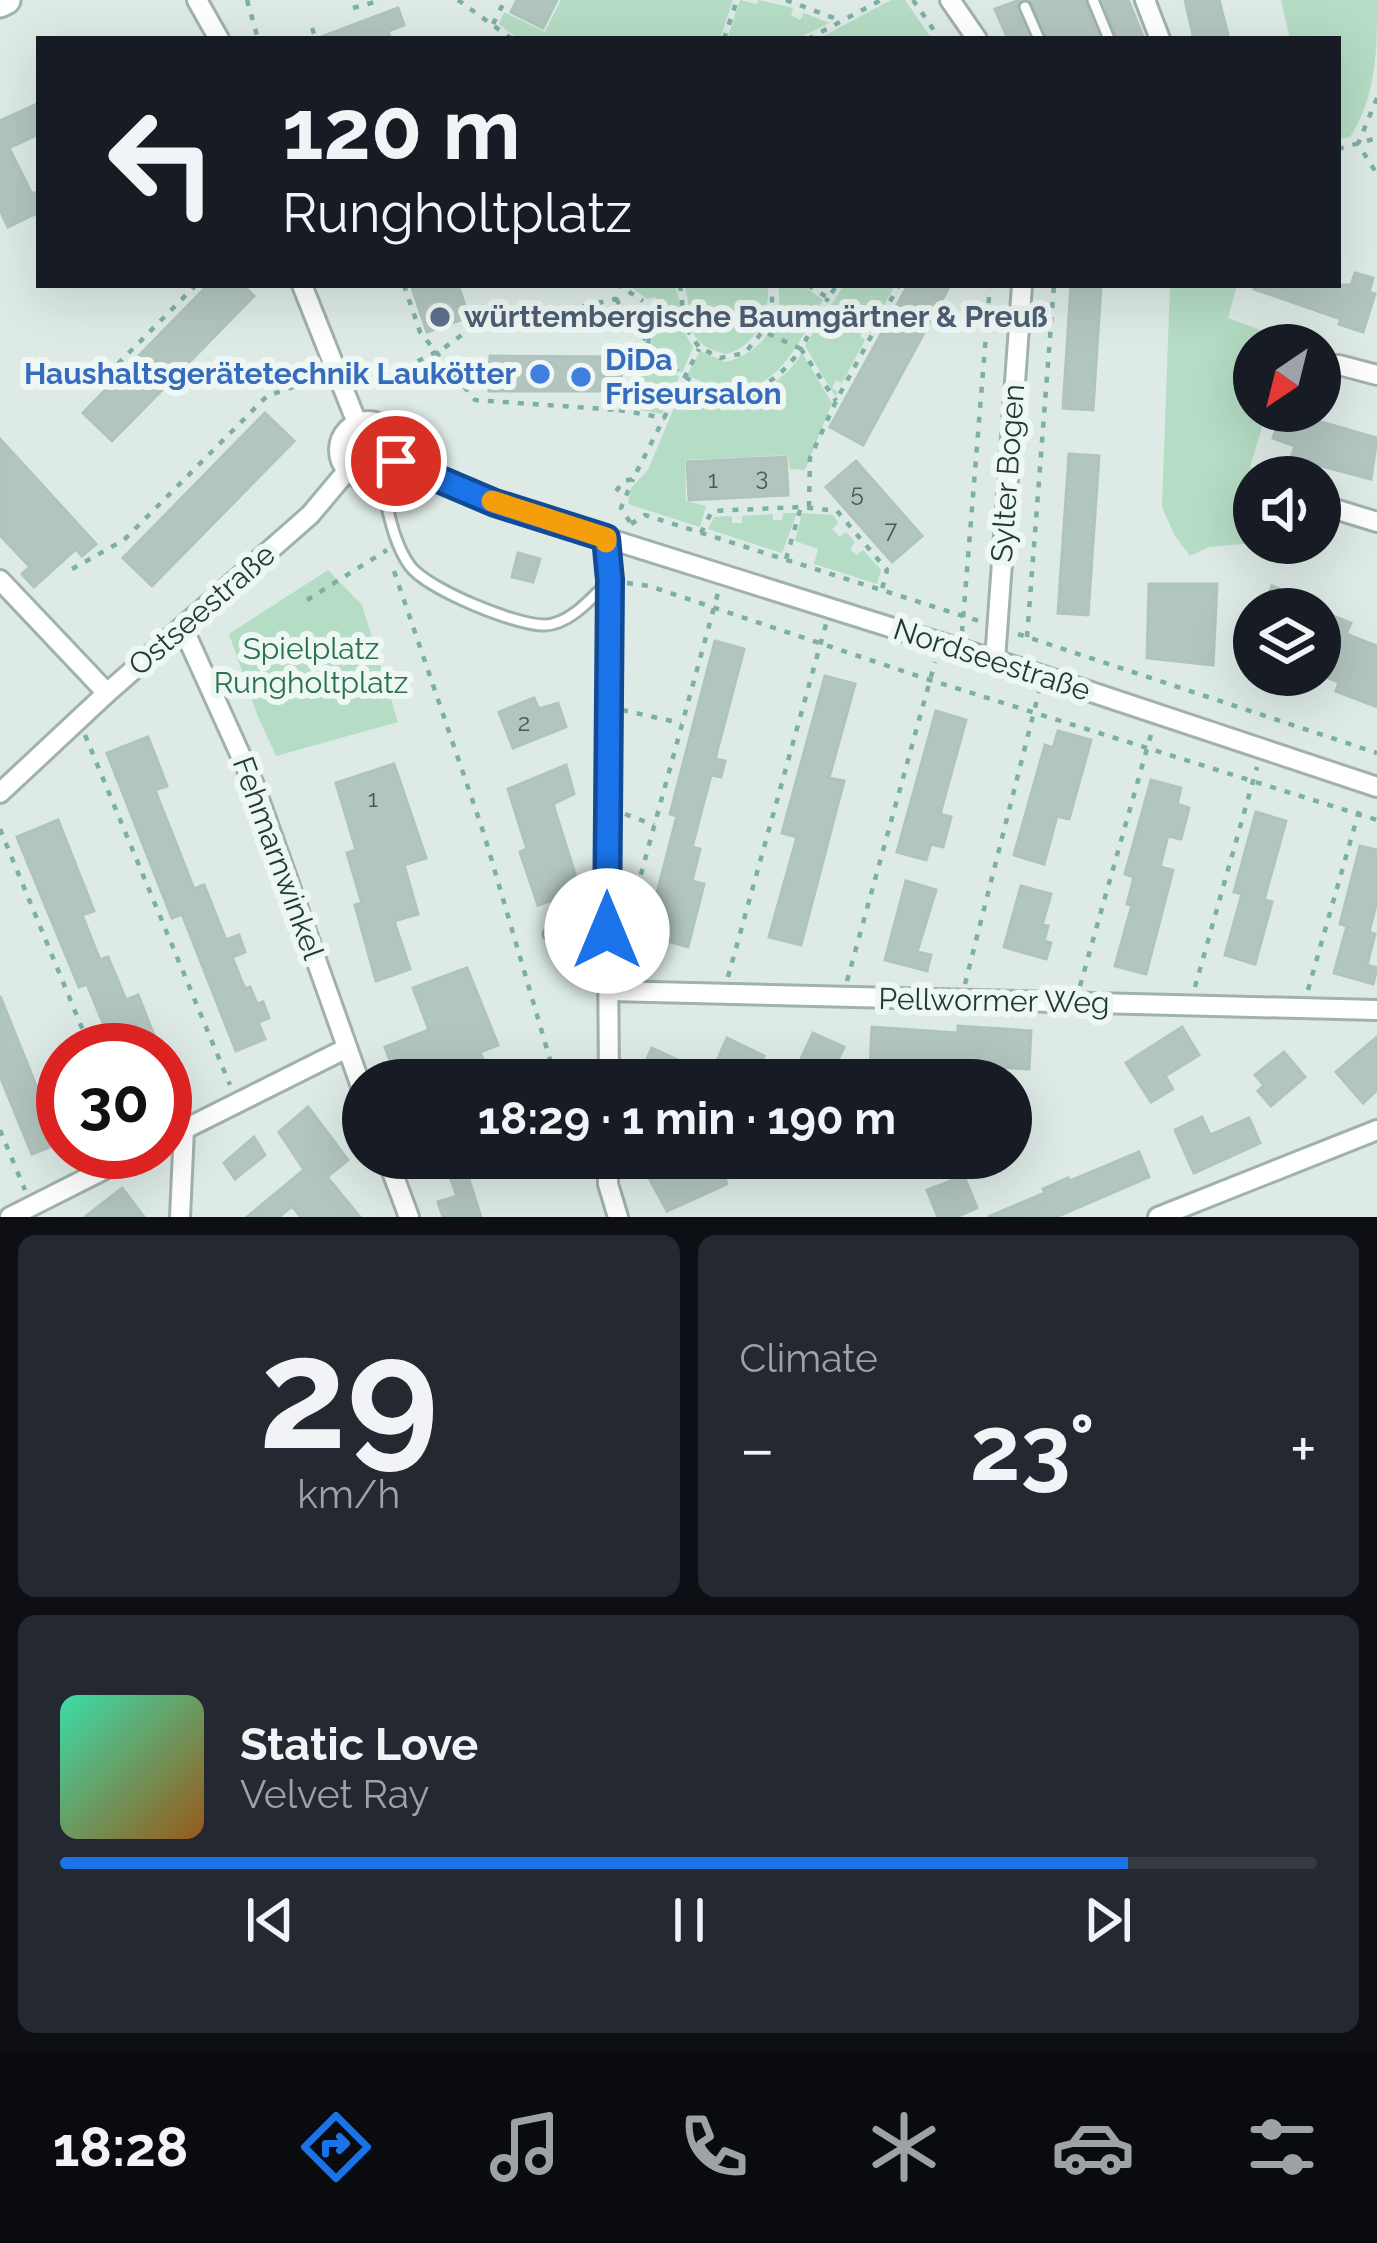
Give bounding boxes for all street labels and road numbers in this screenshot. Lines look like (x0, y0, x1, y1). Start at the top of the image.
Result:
street label: Sylter Bogen (984, 383, 1031, 563)
street label: Ostseestraße (121, 537, 282, 683)
street label: Nordseestraße (889, 611, 1095, 708)
street label: Fehmarnwinkel (226, 752, 332, 965)
street label: Pellwormer Weg (878, 981, 1110, 1020)

